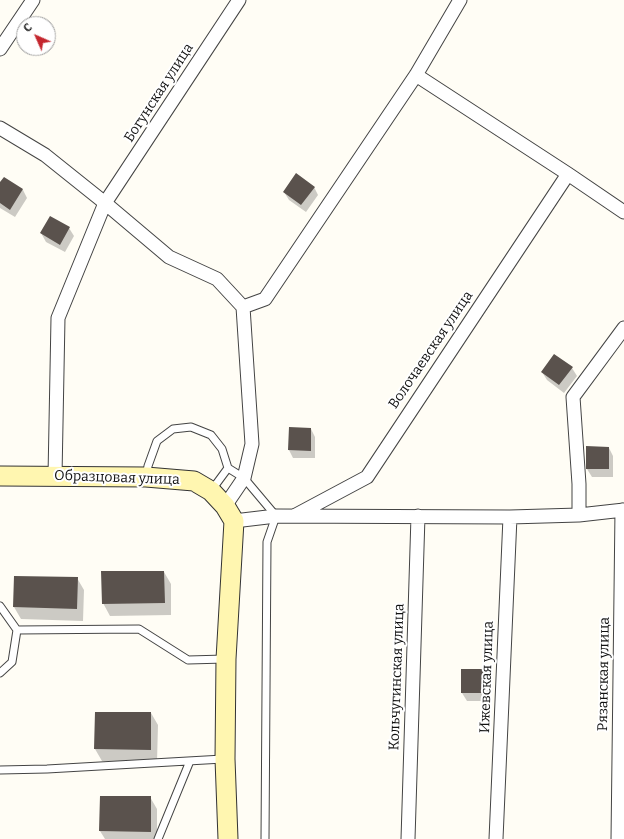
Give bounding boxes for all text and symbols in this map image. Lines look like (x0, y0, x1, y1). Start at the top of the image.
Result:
north arrow (16, 16, 56, 56)
text: С (21, 21, 35, 35)
street label: Богунская улица (121, 40, 197, 146)
street label: Волочаевская улица (385, 288, 477, 412)
street label: Образцовая улица (54, 467, 180, 489)
street label: Кольчугинская улица (386, 603, 408, 751)
street label: Рязанская улица (595, 617, 613, 731)
street label: Ижевская улица (477, 621, 497, 733)

